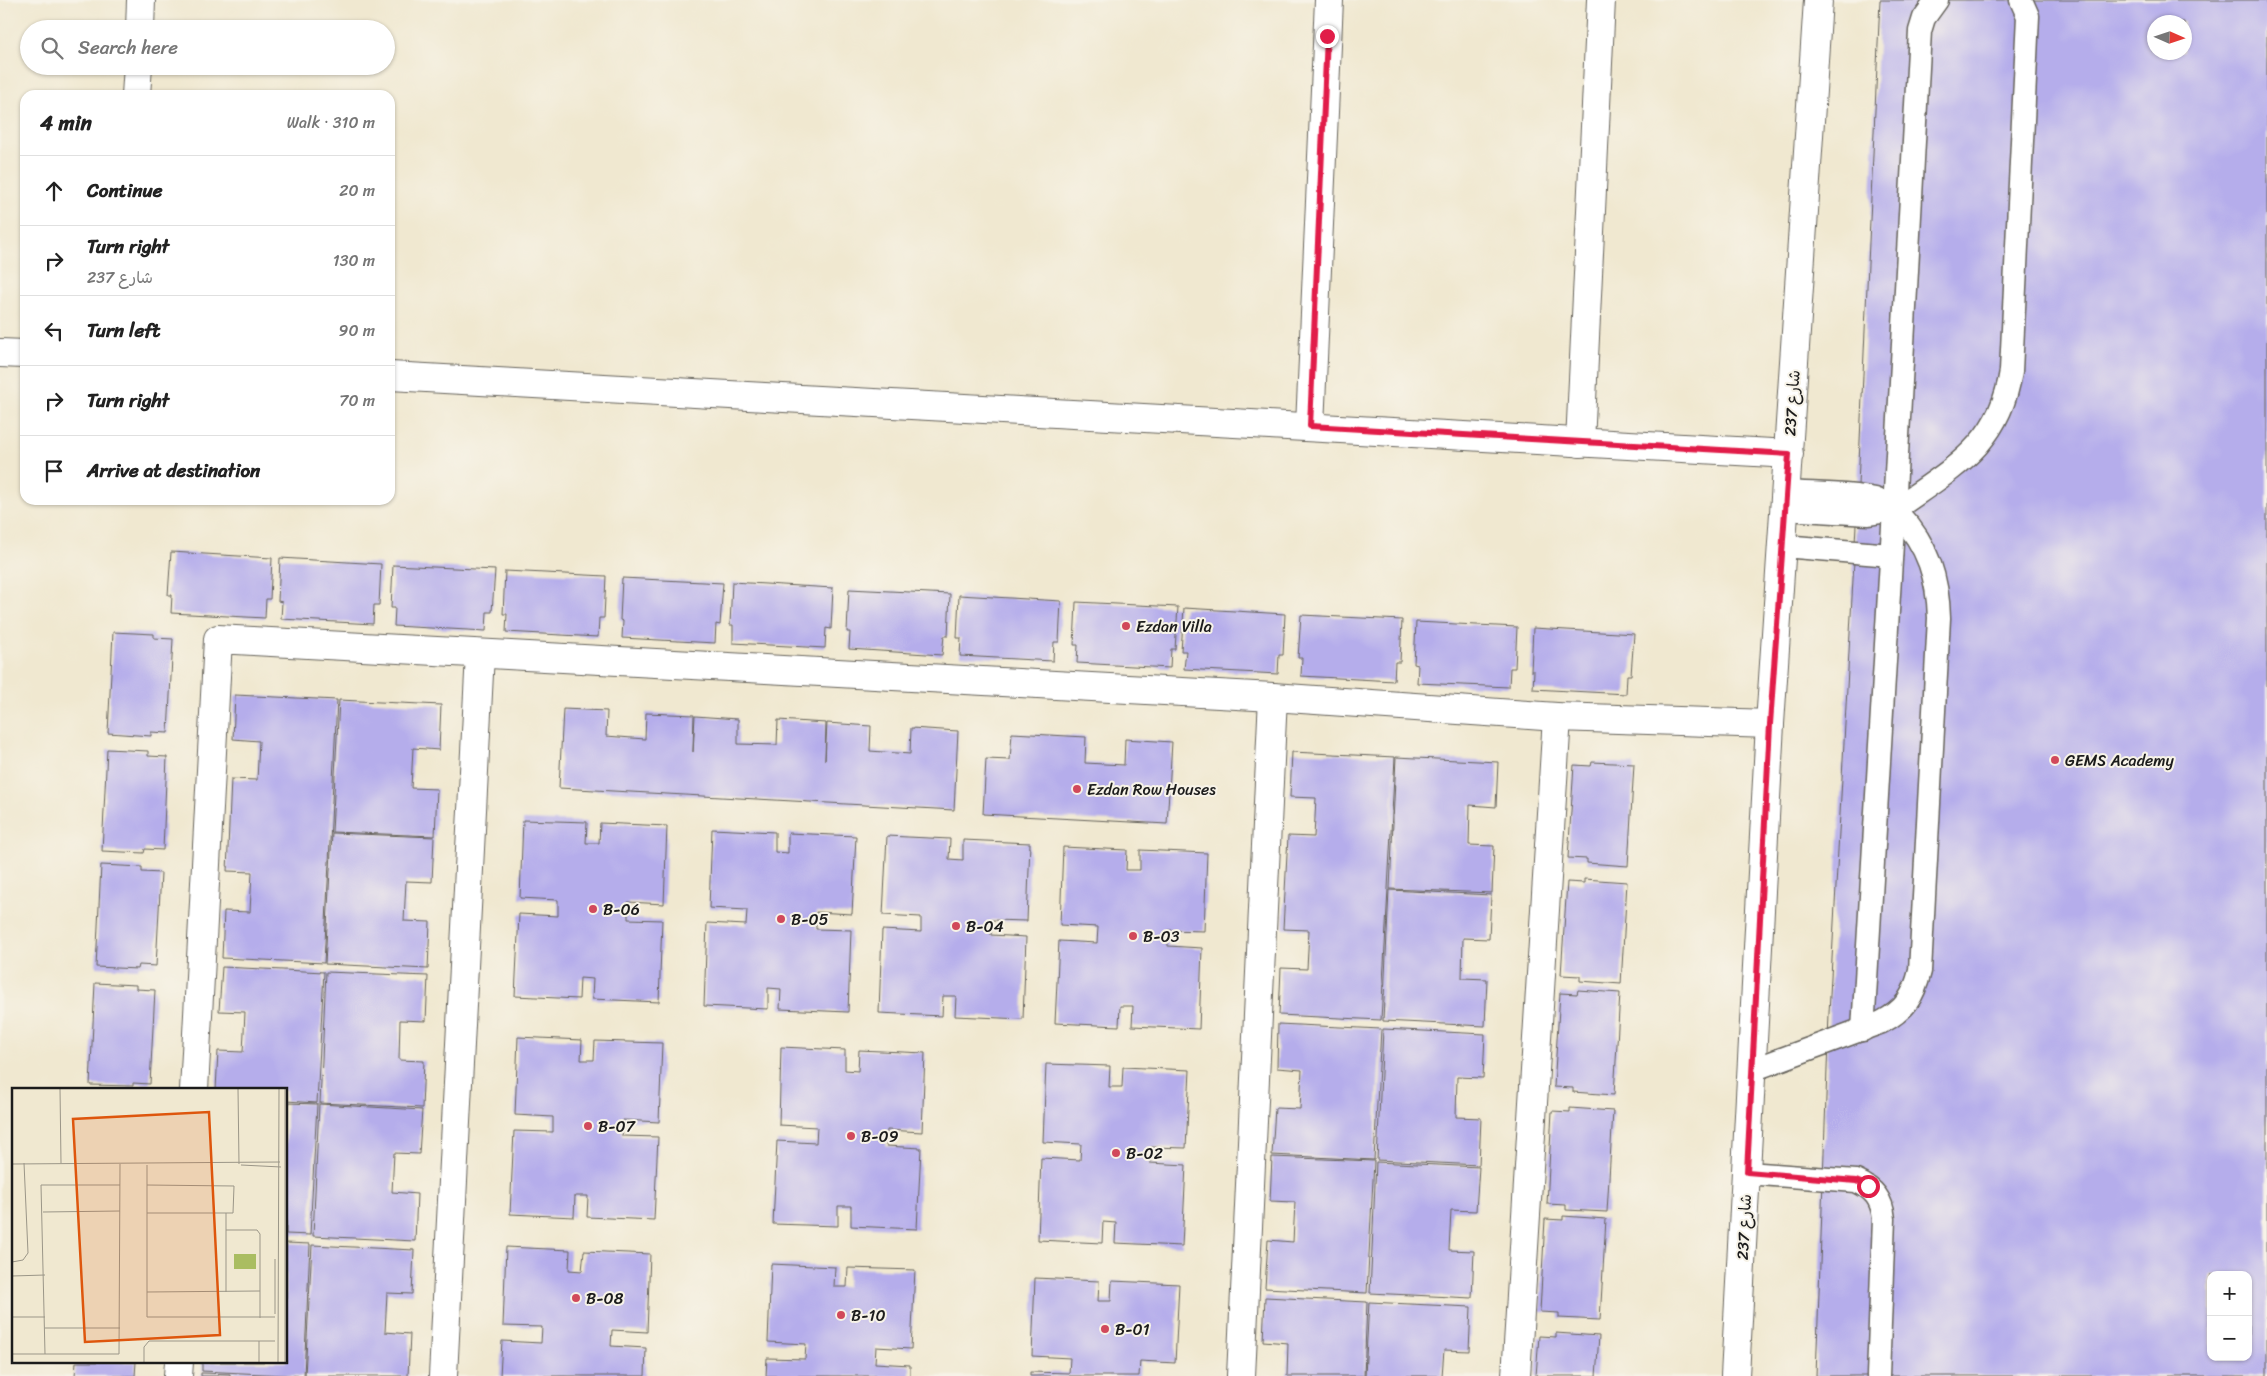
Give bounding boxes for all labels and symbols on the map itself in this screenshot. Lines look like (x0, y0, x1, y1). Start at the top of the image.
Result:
north arrow (2147, 15, 2192, 60)
route end (1316, 25, 1339, 48)
street label: شارع 237 (1775, 369, 1809, 437)
place label: Ezdan Villa (1136, 612, 1212, 641)
marker: Ezdan Villa (1120, 620, 1132, 632)
place label: GEMS Academy (2065, 746, 2175, 775)
marker: GEMS Academy (2049, 754, 2061, 766)
place label: Ezdan Row Houses (1087, 775, 1216, 804)
marker: Ezdan Row Houses (1071, 783, 1083, 795)
place label: B-06 (603, 895, 640, 924)
marker: B-06 (587, 903, 599, 915)
place label: B-05 (791, 905, 829, 934)
place label: B-04 (966, 912, 1004, 941)
marker: B-05 (775, 913, 787, 925)
marker: B-04 (950, 920, 962, 932)
place label: B-03 (1143, 922, 1180, 951)
marker: B-03 (1127, 930, 1139, 942)
inset map (12, 1088, 288, 1364)
place label: B-07 (598, 1112, 636, 1141)
marker: B-07 (582, 1120, 594, 1132)
place label: B-09 (861, 1122, 899, 1151)
marker: B-09 (845, 1130, 857, 1142)
place label: B-02 (1126, 1139, 1163, 1168)
marker: B-02 (1110, 1147, 1122, 1159)
route start (1857, 1175, 1880, 1198)
street label: شارع 237 (1728, 1193, 1760, 1261)
place label: B-08 (586, 1284, 624, 1313)
marker: B-08 (570, 1292, 582, 1304)
place label: B-10 (851, 1301, 886, 1330)
marker: B-10 (835, 1309, 847, 1321)
place label: B-01 (1115, 1315, 1150, 1344)
marker: B-01 (1099, 1323, 1111, 1335)

